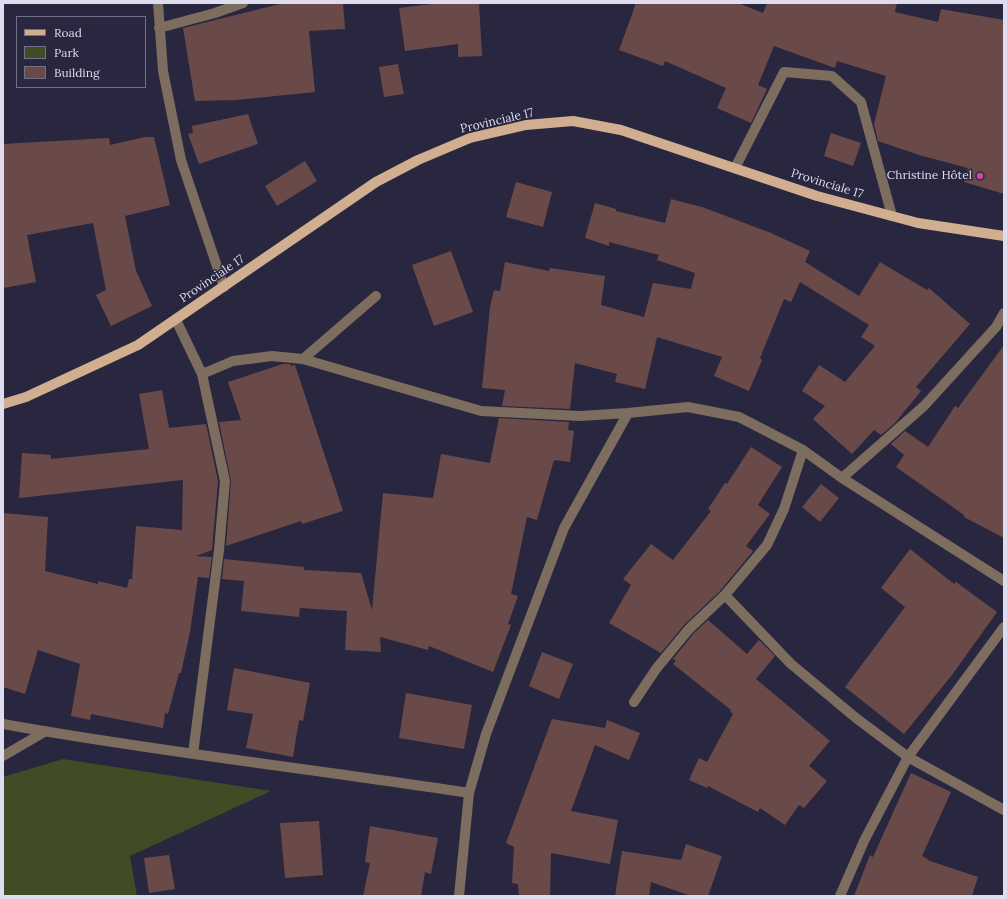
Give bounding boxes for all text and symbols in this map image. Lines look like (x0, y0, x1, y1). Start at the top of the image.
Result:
legend (16, 16, 146, 88)
text: Road (54, 25, 82, 40)
text: Park (54, 45, 79, 60)
text: Building (54, 65, 100, 80)
street label: Provinciale 17 (459, 106, 535, 136)
street label: Provinciale 17 (789, 166, 865, 202)
place label: Christine Hôtel (887, 169, 972, 183)
marker: Christine Hôtel (975, 171, 985, 181)
street label: Provinciale 17 (177, 252, 247, 306)

